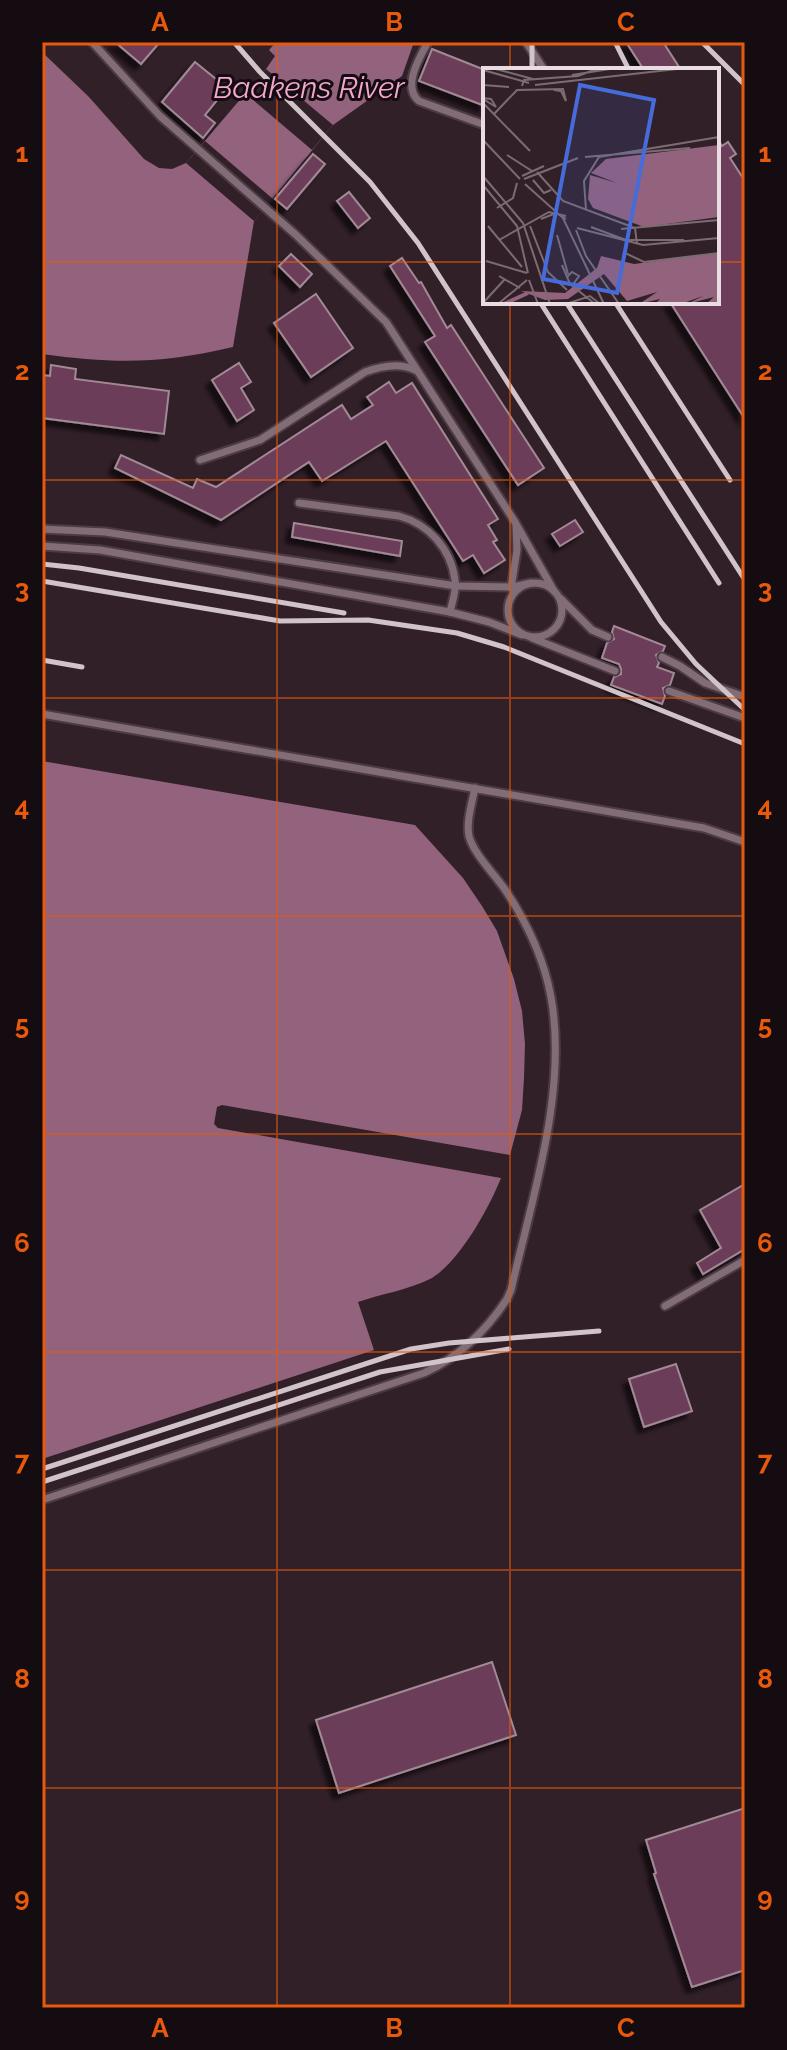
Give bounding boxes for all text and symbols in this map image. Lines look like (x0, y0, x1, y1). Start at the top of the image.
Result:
text: A (151, 7, 169, 37)
text: B (385, 7, 403, 37)
text: C (617, 7, 635, 37)
inset map (483, 68, 719, 304)
water label: Baakens River (213, 70, 406, 105)
text: 1 (16, 138, 29, 168)
text: 1 (759, 138, 772, 168)
text: 2 (15, 356, 29, 386)
text: 2 (758, 356, 772, 386)
text: 3 (15, 574, 29, 604)
text: 3 (758, 574, 772, 604)
text: 4 (15, 792, 29, 822)
text: 4 (758, 792, 772, 822)
text: 5 (15, 1010, 29, 1040)
text: 5 (758, 1010, 772, 1040)
text: 6 (14, 1228, 30, 1258)
text: 6 (757, 1228, 773, 1258)
text: 7 (15, 1446, 30, 1476)
text: 7 (758, 1446, 773, 1476)
text: 8 (14, 1664, 30, 1694)
text: 8 (757, 1664, 773, 1694)
text: 9 (14, 1882, 30, 1912)
text: 9 (757, 1882, 773, 1912)
text: A (151, 2013, 169, 2043)
text: B (385, 2013, 403, 2043)
text: C (617, 2013, 635, 2043)

